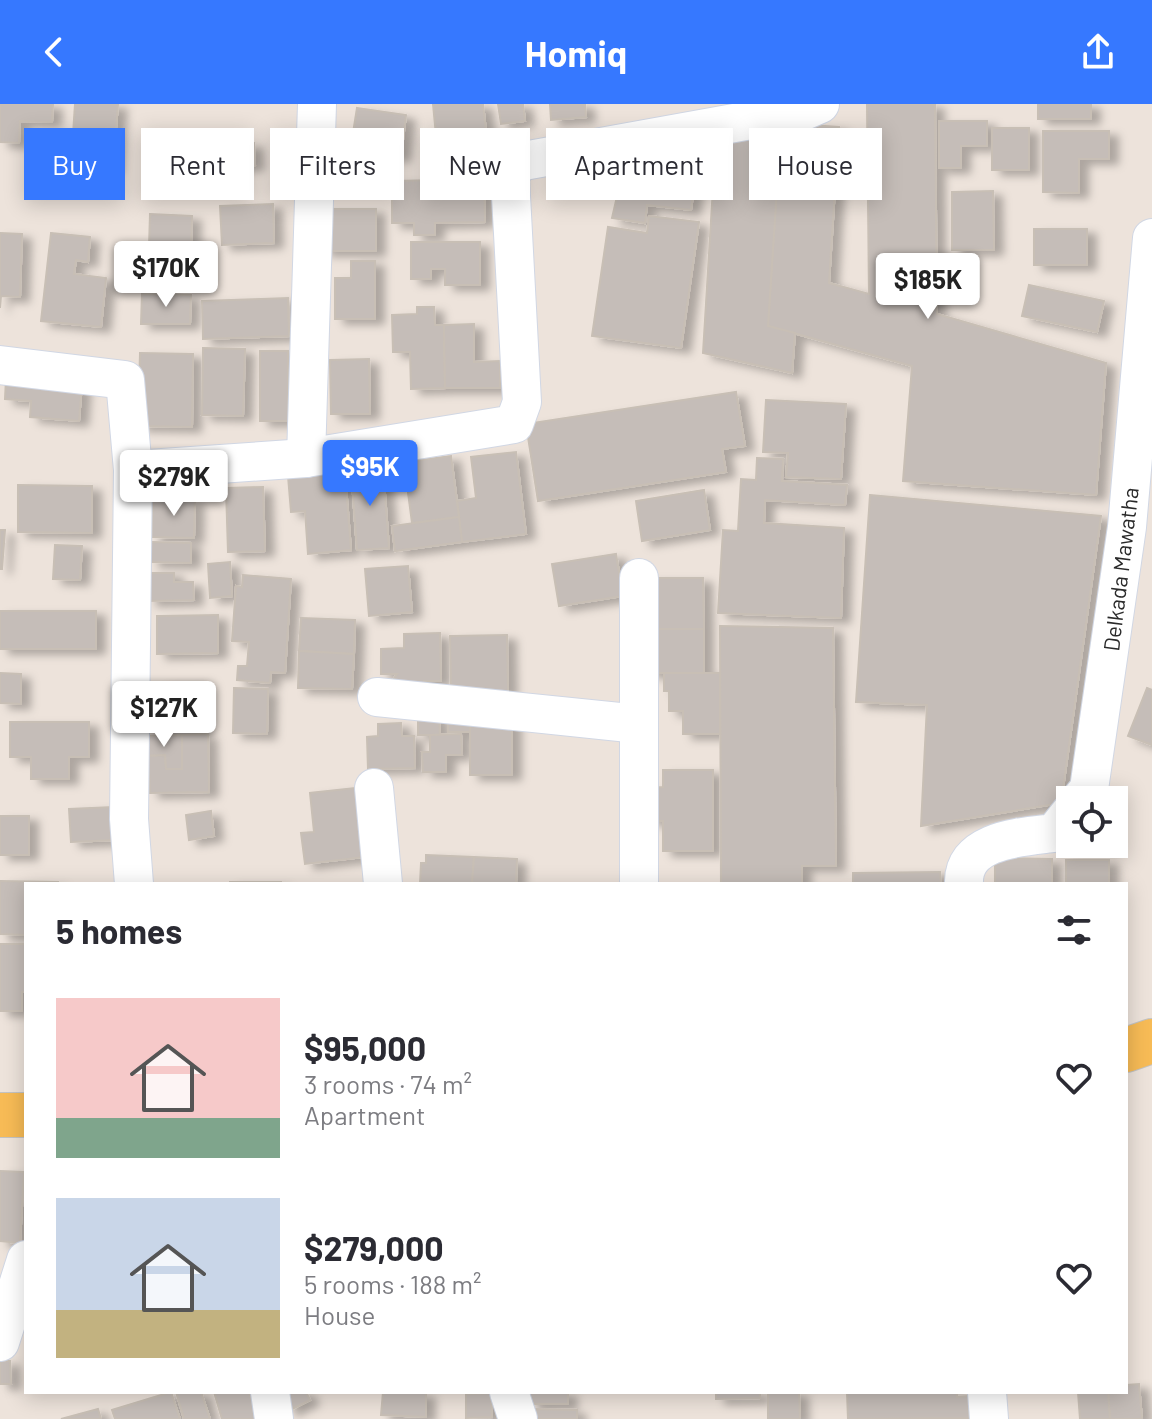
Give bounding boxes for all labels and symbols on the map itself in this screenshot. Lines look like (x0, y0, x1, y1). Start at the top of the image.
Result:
pin: $170K (110, 241, 222, 309)
pin: $185K (872, 253, 984, 321)
pin: $95K (323, 440, 417, 508)
pin: $279K (118, 450, 230, 518)
street label: Delkada Mawatha (1097, 486, 1143, 652)
pin: $127K (108, 681, 220, 749)

